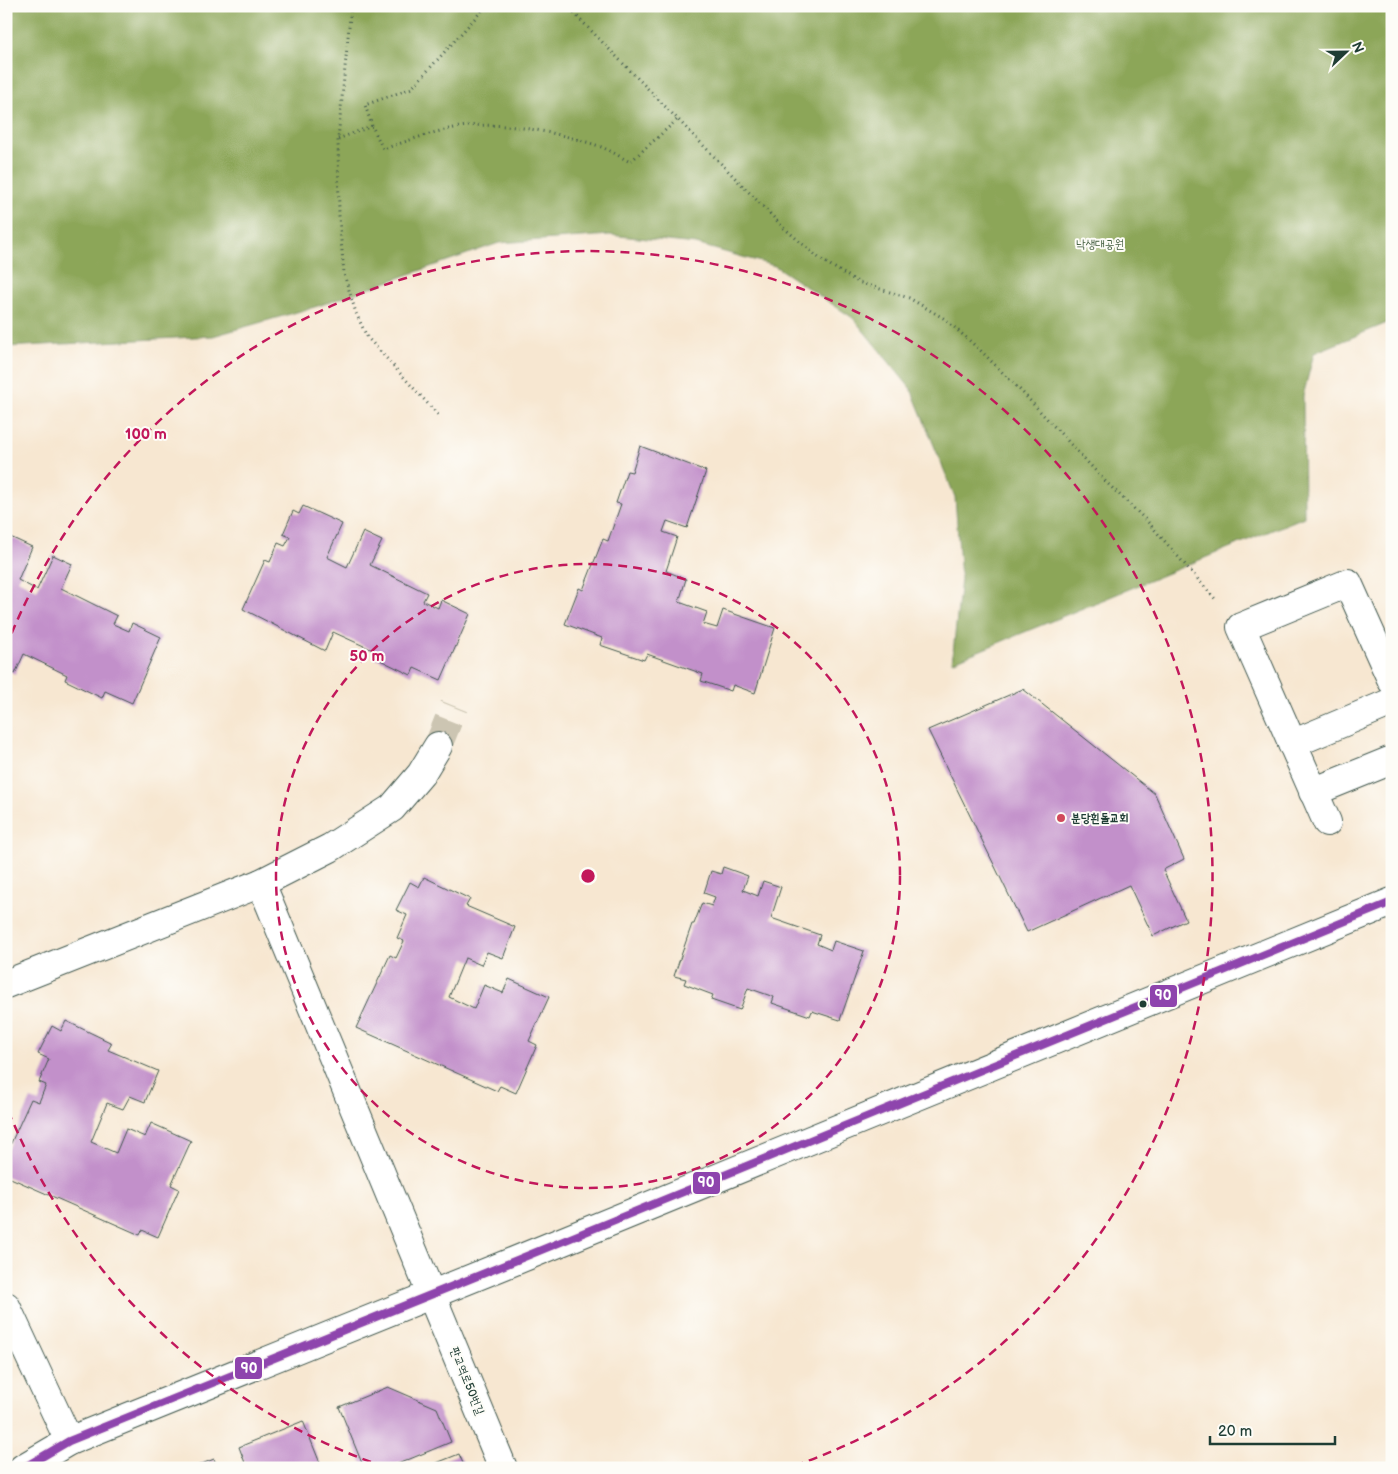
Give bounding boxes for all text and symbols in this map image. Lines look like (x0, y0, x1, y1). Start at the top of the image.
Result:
north arrow (1320, 28, 1370, 78)
text: N (1348, 39, 1367, 55)
park label: 낙생대공원 (1076, 237, 1124, 252)
text: 100 m (125, 425, 167, 444)
text: 50 m (350, 647, 385, 666)
place label: 분당흰돌교회 (1071, 811, 1129, 826)
marker: 분당흰돌교회 (1055, 812, 1067, 824)
centre of rings (579, 867, 597, 885)
line badge: 90 (1149, 984, 1178, 1008)
text: 90 (1155, 987, 1172, 1004)
unlabelled marker (1138, 999, 1148, 1009)
line badge: 90 (692, 1171, 721, 1195)
text: 90 (698, 1174, 715, 1191)
street label: 판교역로50번길 (447, 1345, 488, 1417)
line badge: 90 (234, 1356, 263, 1380)
text: 90 (241, 1360, 258, 1377)
scale bar (1210, 1414, 1336, 1446)
text: 20 m (1218, 1422, 1252, 1441)

